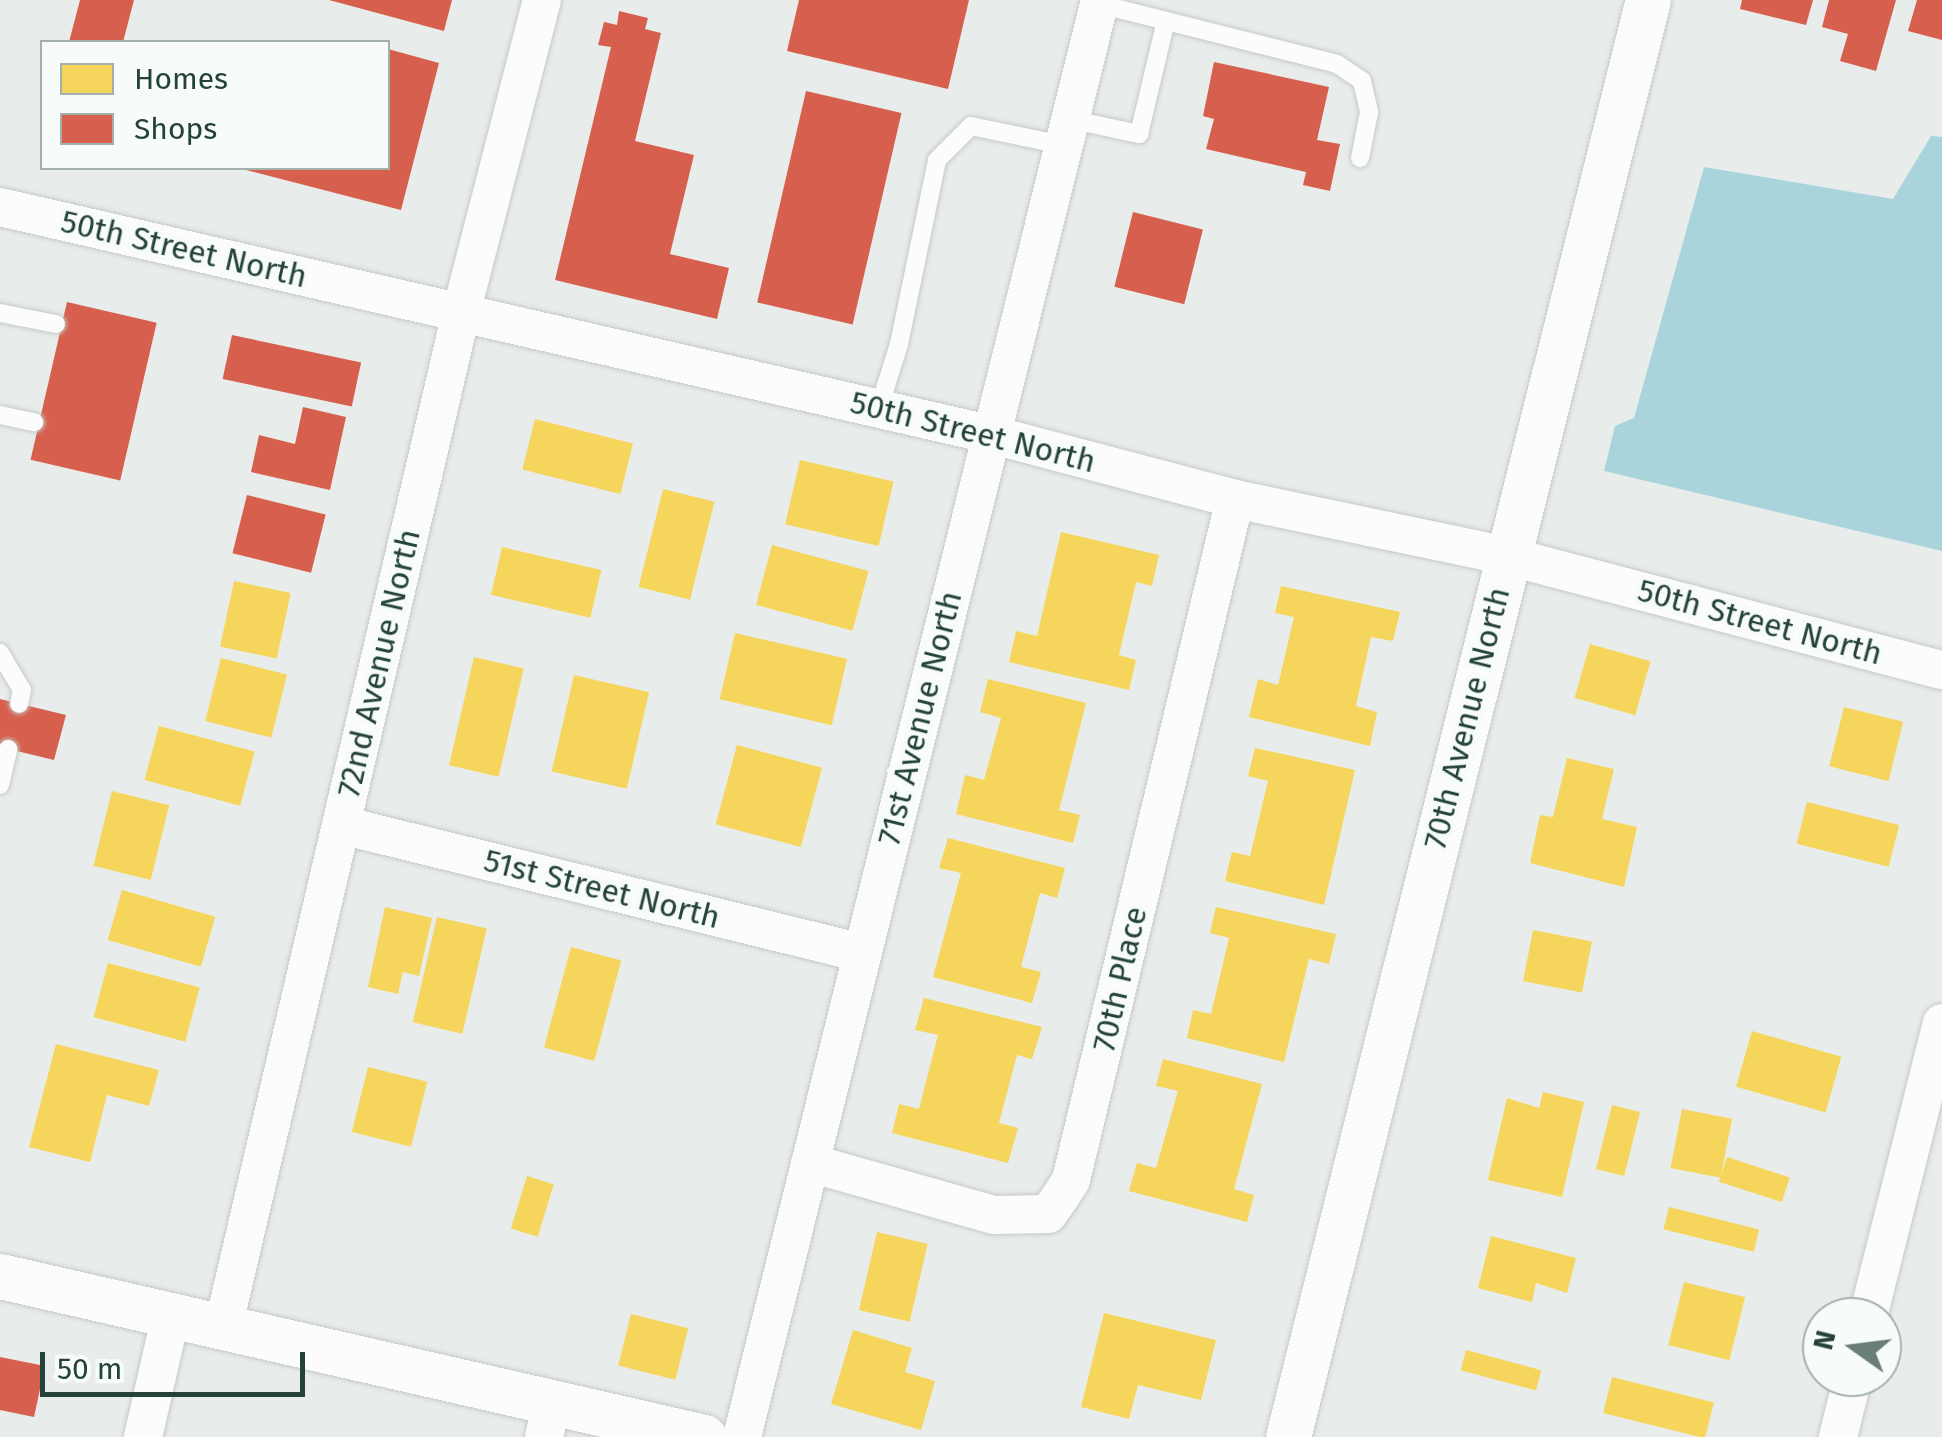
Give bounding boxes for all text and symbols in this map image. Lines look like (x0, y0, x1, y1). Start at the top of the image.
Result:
legend (40, 40, 390, 170)
text: Homes (134, 61, 228, 97)
text: Shops (134, 111, 217, 147)
street label: 50th Street North (57, 202, 311, 296)
street label: 50th Street North (847, 383, 1099, 481)
street label: 72nd Avenue North (329, 525, 429, 801)
street label: 50th Street North (1634, 571, 1886, 673)
street label: 70th Avenue North (1416, 583, 1518, 853)
street label: 71st Avenue North (870, 587, 970, 849)
street label: 51st Street North (480, 841, 724, 937)
street label: 70th Place (1085, 903, 1155, 1055)
north arrow (1802, 1297, 1902, 1397)
text: N (1806, 1327, 1843, 1353)
scale bar (45, 1332, 310, 1394)
text: 50 m (57, 1351, 122, 1387)

